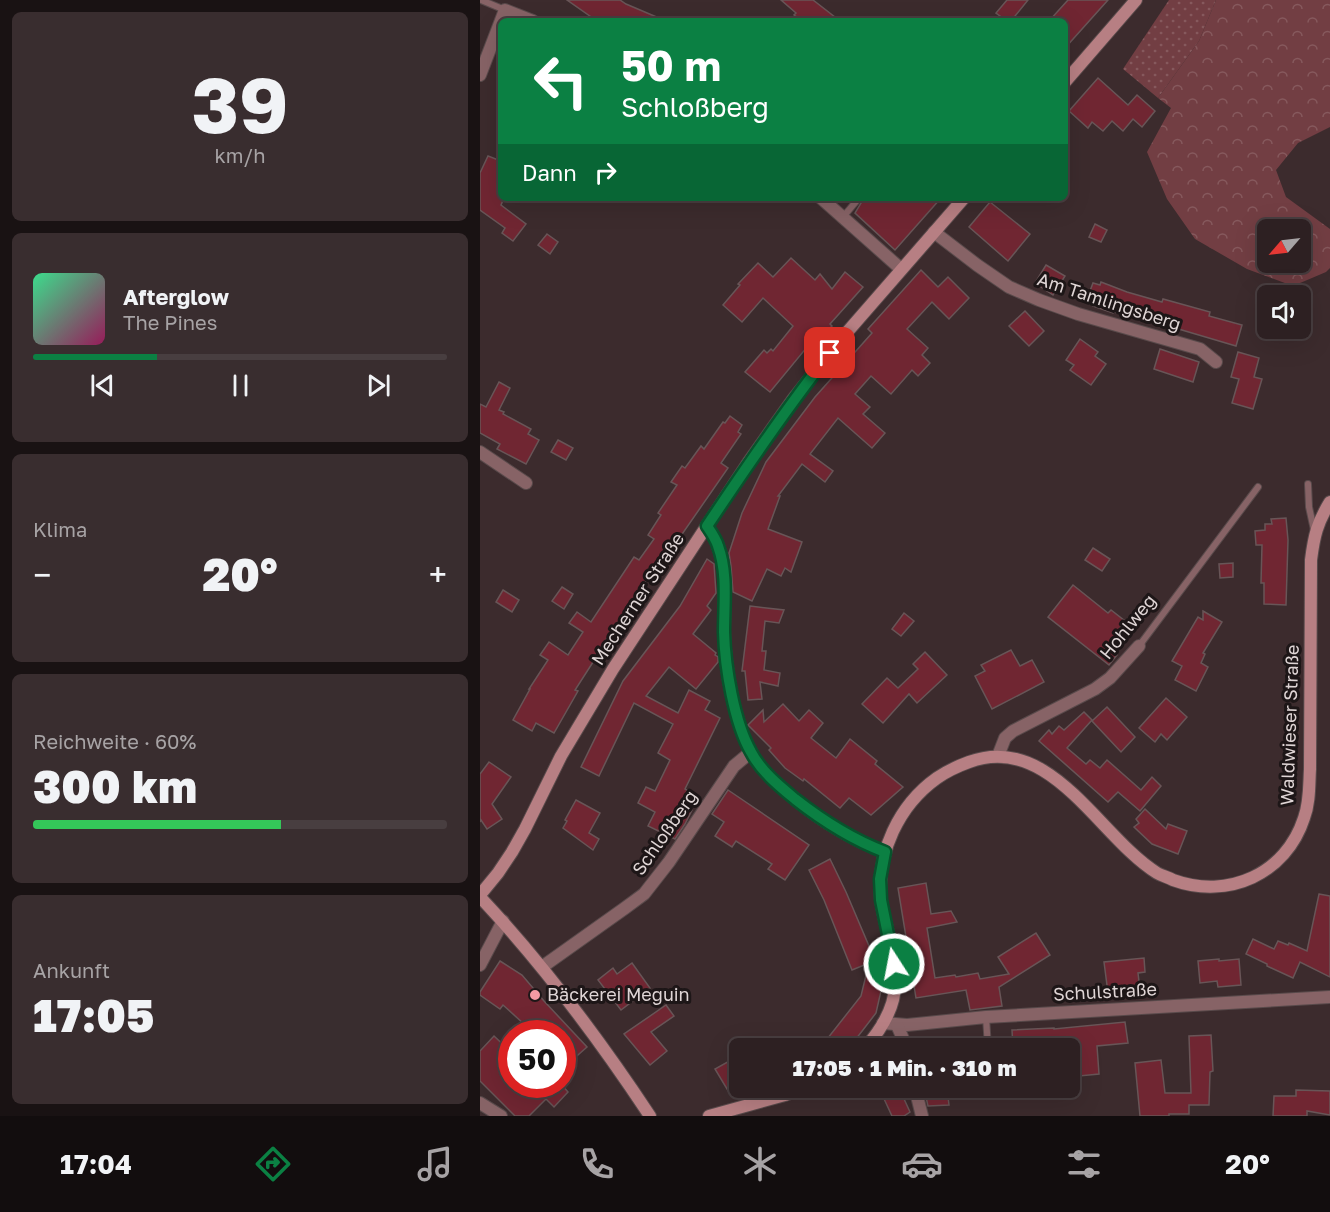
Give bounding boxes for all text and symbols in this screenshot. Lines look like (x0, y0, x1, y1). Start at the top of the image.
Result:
text: 50 m (621, 40, 721, 90)
icon: left (522, 42, 600, 120)
text: 39 (191, 57, 289, 150)
text: Schloßberg (621, 91, 769, 123)
text: km/h (215, 143, 265, 167)
icon: right (589, 156, 622, 189)
text: Dann (522, 159, 577, 186)
north arrow (1257, 219, 1311, 273)
map controls (1257, 219, 1311, 339)
street label: Am Tamlingsberg (1035, 267, 1184, 335)
text: Afterglow (123, 283, 229, 310)
button: sound (1257, 285, 1311, 339)
text: The Pines (123, 310, 217, 334)
pin (804, 327, 855, 378)
icon: arrive (813, 336, 846, 369)
icon: previous (86, 369, 119, 402)
icon: pause (224, 369, 257, 402)
icon: next (362, 369, 395, 402)
text: Klima (33, 517, 87, 541)
street label: Mecherner Straße (586, 528, 688, 669)
text: 20° (202, 547, 278, 601)
text: − (33, 555, 51, 594)
text: + (429, 555, 447, 594)
street label: Hohlweg (1094, 590, 1160, 663)
street label: Waldwieser Straße (1275, 644, 1303, 806)
text: Reichweite · 60% (33, 729, 196, 753)
text: 300 km (33, 759, 197, 813)
street label: Schloßberg (627, 786, 701, 879)
position arrow (862, 932, 926, 996)
text: Ankunft (33, 958, 110, 982)
street label: Schulstraße (1053, 977, 1157, 1005)
place label: Bäckerei Meguin (547, 983, 690, 1005)
text: 17:05 (33, 988, 154, 1042)
marker: Bäckerei Meguin (528, 988, 542, 1002)
speed limit sign: 50 (498, 1020, 576, 1098)
text: 17:05 · 1 Min. · 310 m (792, 1054, 1017, 1081)
icon: directions (252, 1143, 294, 1185)
icon: music (414, 1143, 456, 1185)
icon: phone (576, 1143, 618, 1185)
icon: climate (739, 1143, 781, 1185)
icon: car (901, 1143, 943, 1185)
icon: filters (1063, 1143, 1105, 1185)
text: 17:04 (60, 1148, 132, 1180)
text: 20° (1225, 1148, 1270, 1180)

